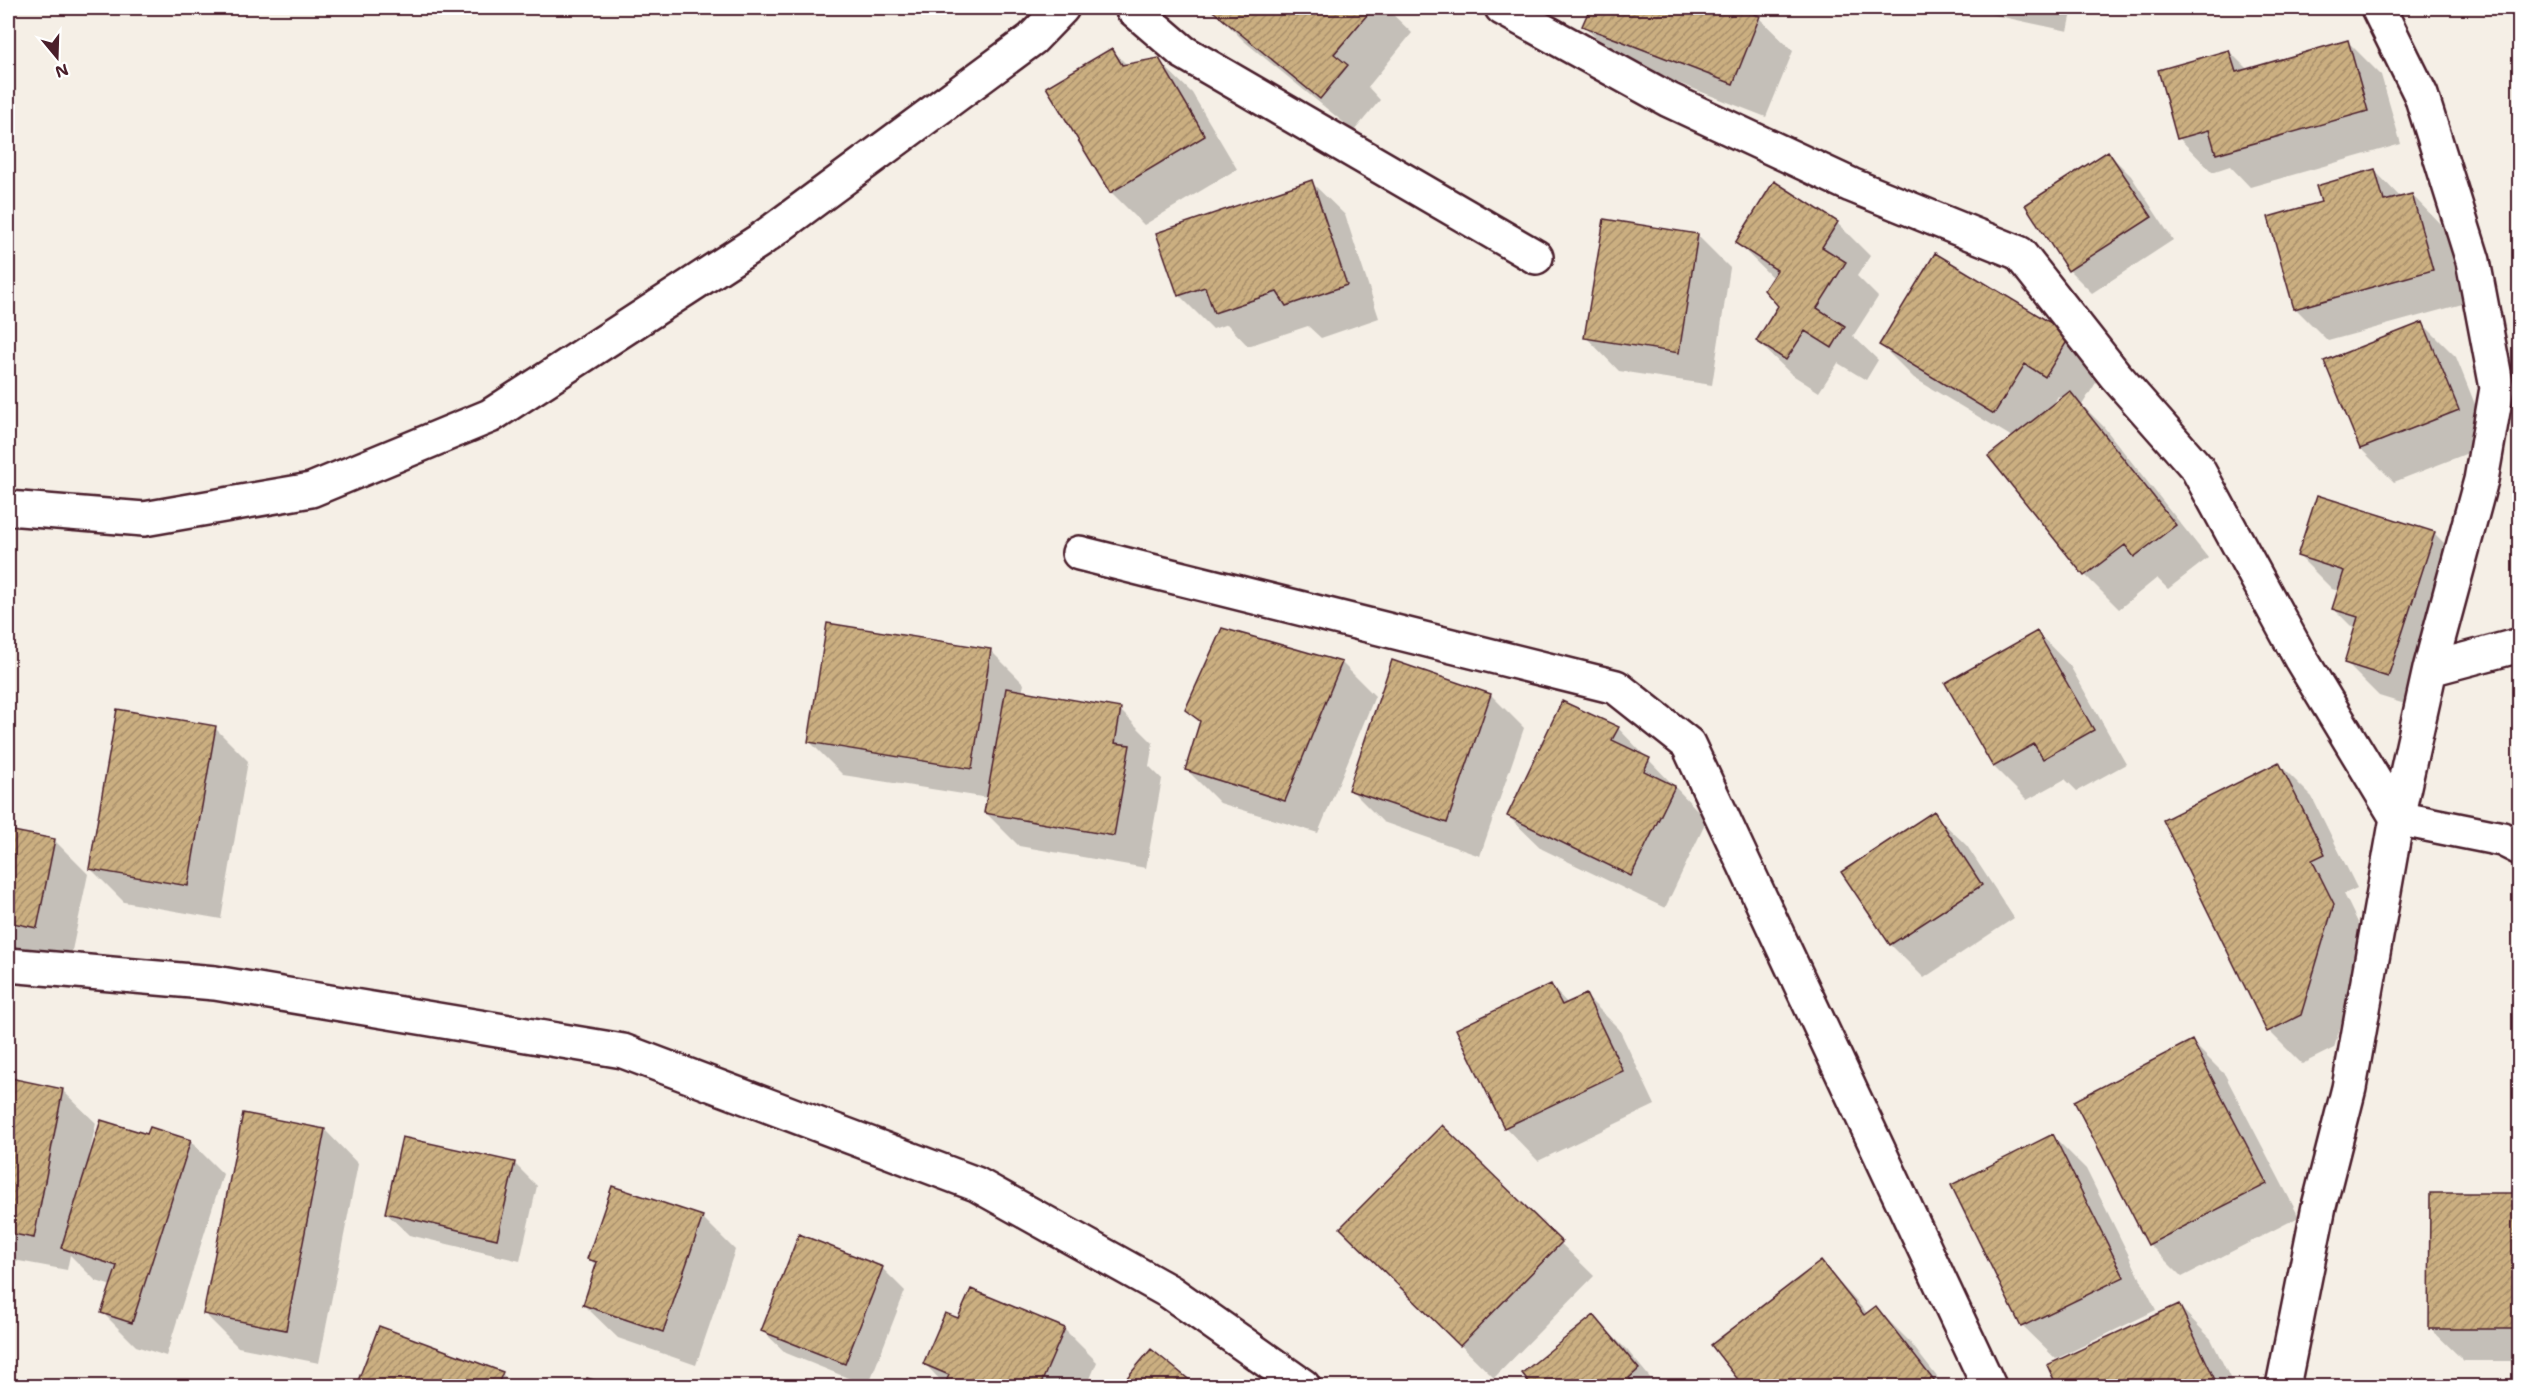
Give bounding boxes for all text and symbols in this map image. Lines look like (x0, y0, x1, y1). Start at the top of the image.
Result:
north arrow (27, 27, 87, 87)
text: N (52, 59, 71, 83)

